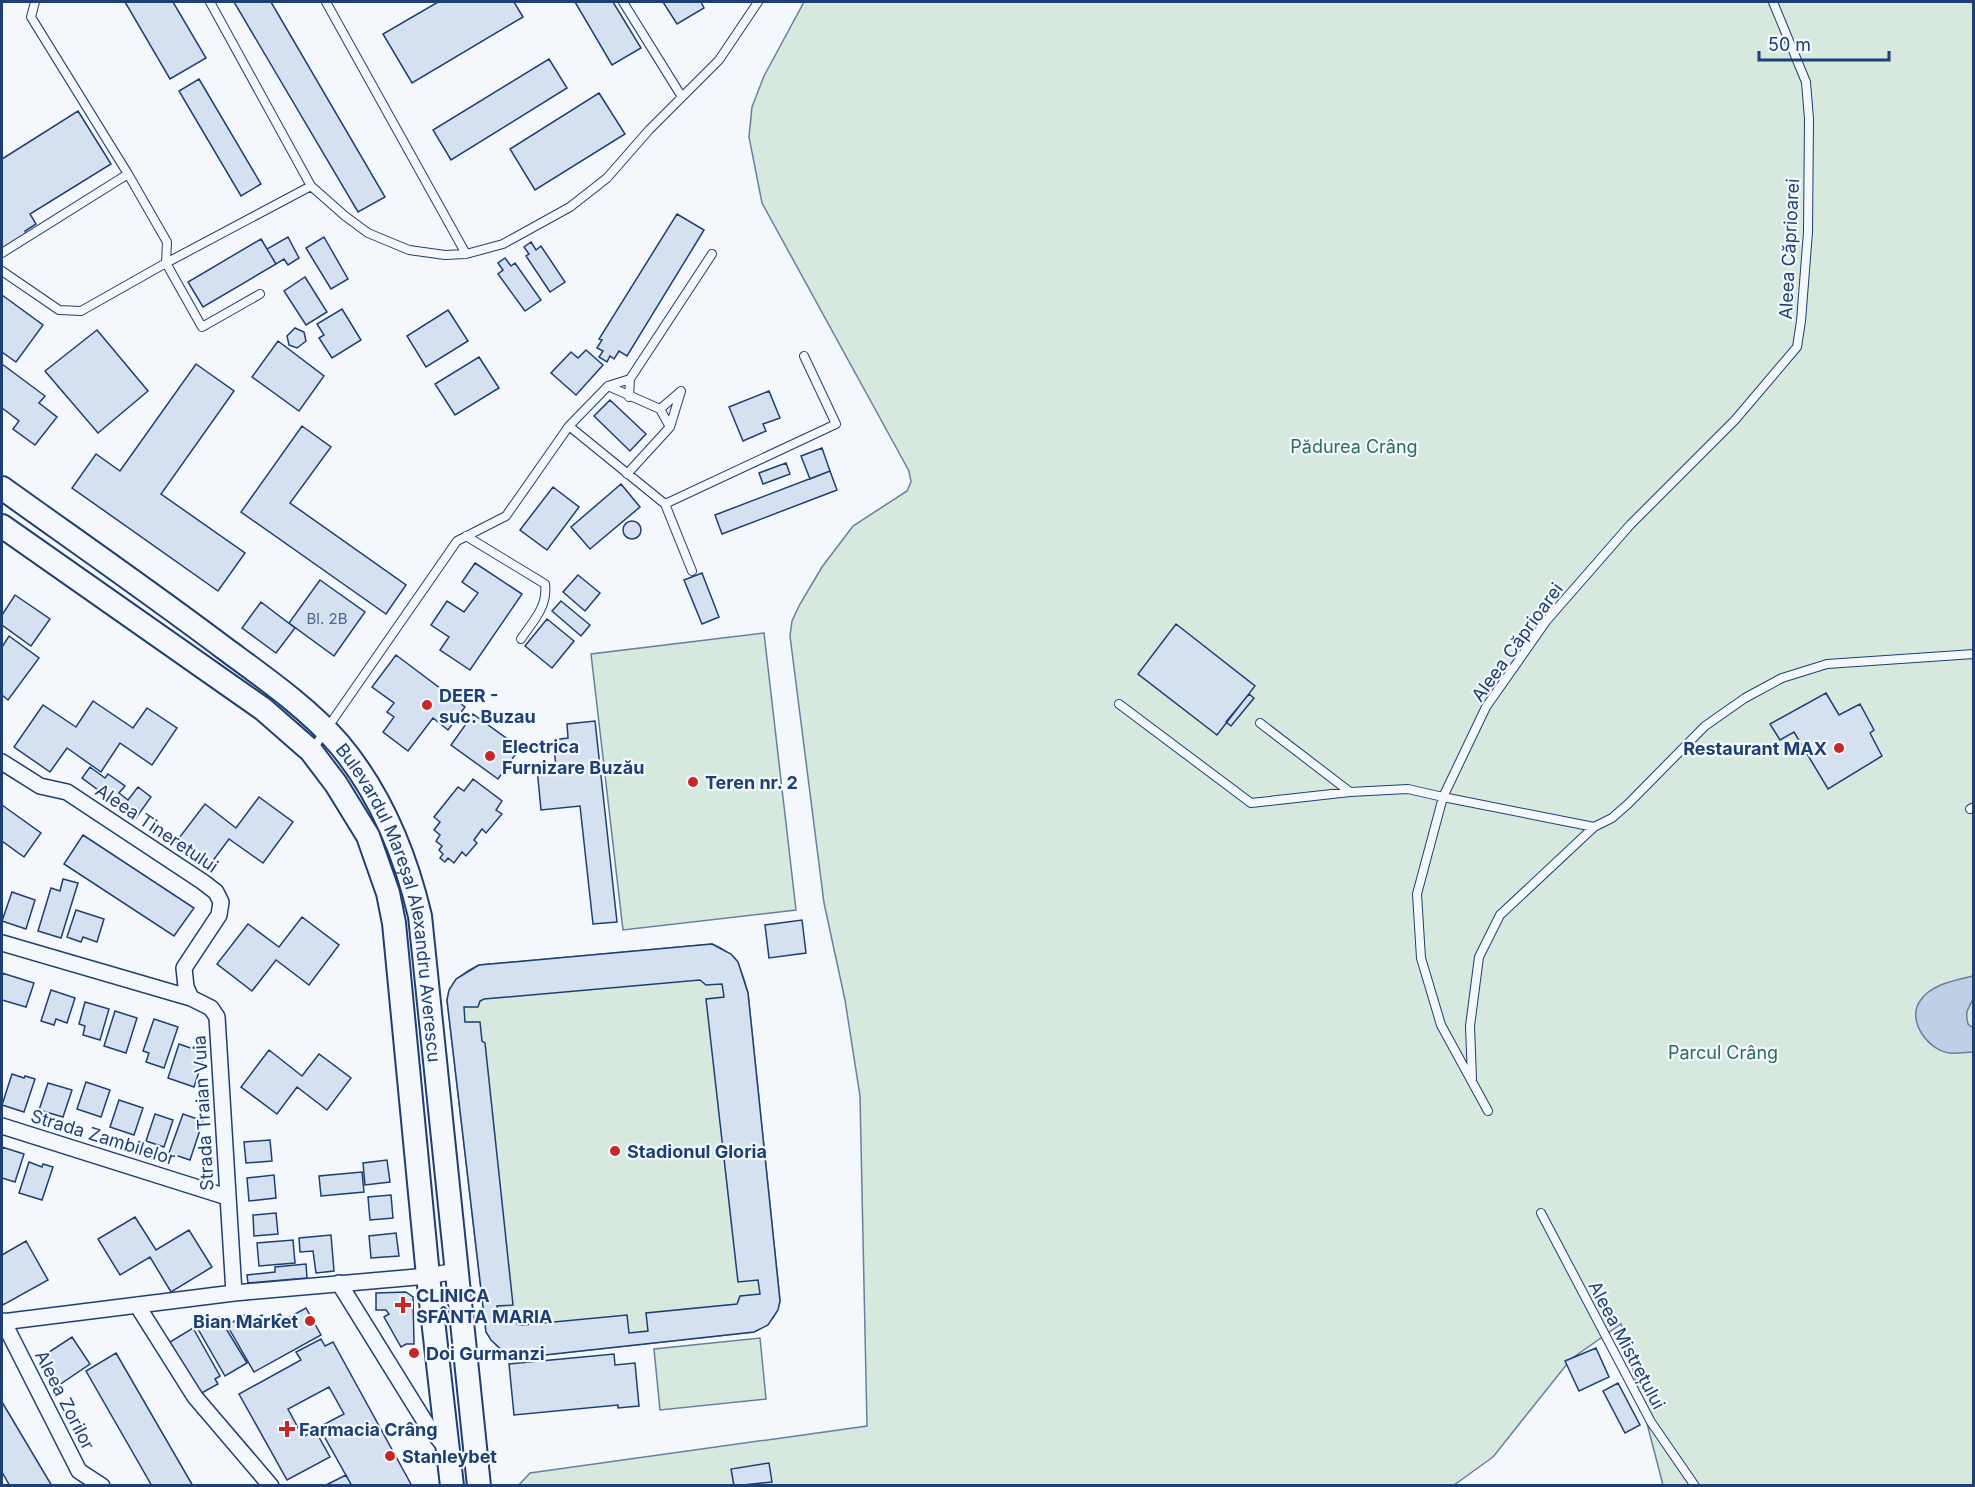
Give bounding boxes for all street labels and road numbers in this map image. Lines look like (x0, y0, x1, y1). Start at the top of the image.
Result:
street label: Aleea Căprioarei (1775, 178, 1803, 320)
street label: Aleea Căprioarei (1467, 579, 1567, 705)
street label: Bulevardul Mareșal Alexandru Averescu (332, 739, 446, 1063)
street label: Aleea Tineretului (92, 779, 222, 877)
street label: Strada Traian Vuia (188, 1035, 218, 1191)
street label: Strada Zambilelor (28, 1105, 178, 1169)
street label: Aleea Mistrețului (1584, 1277, 1670, 1413)
street label: Aleea Zorilor (31, 1347, 99, 1453)

